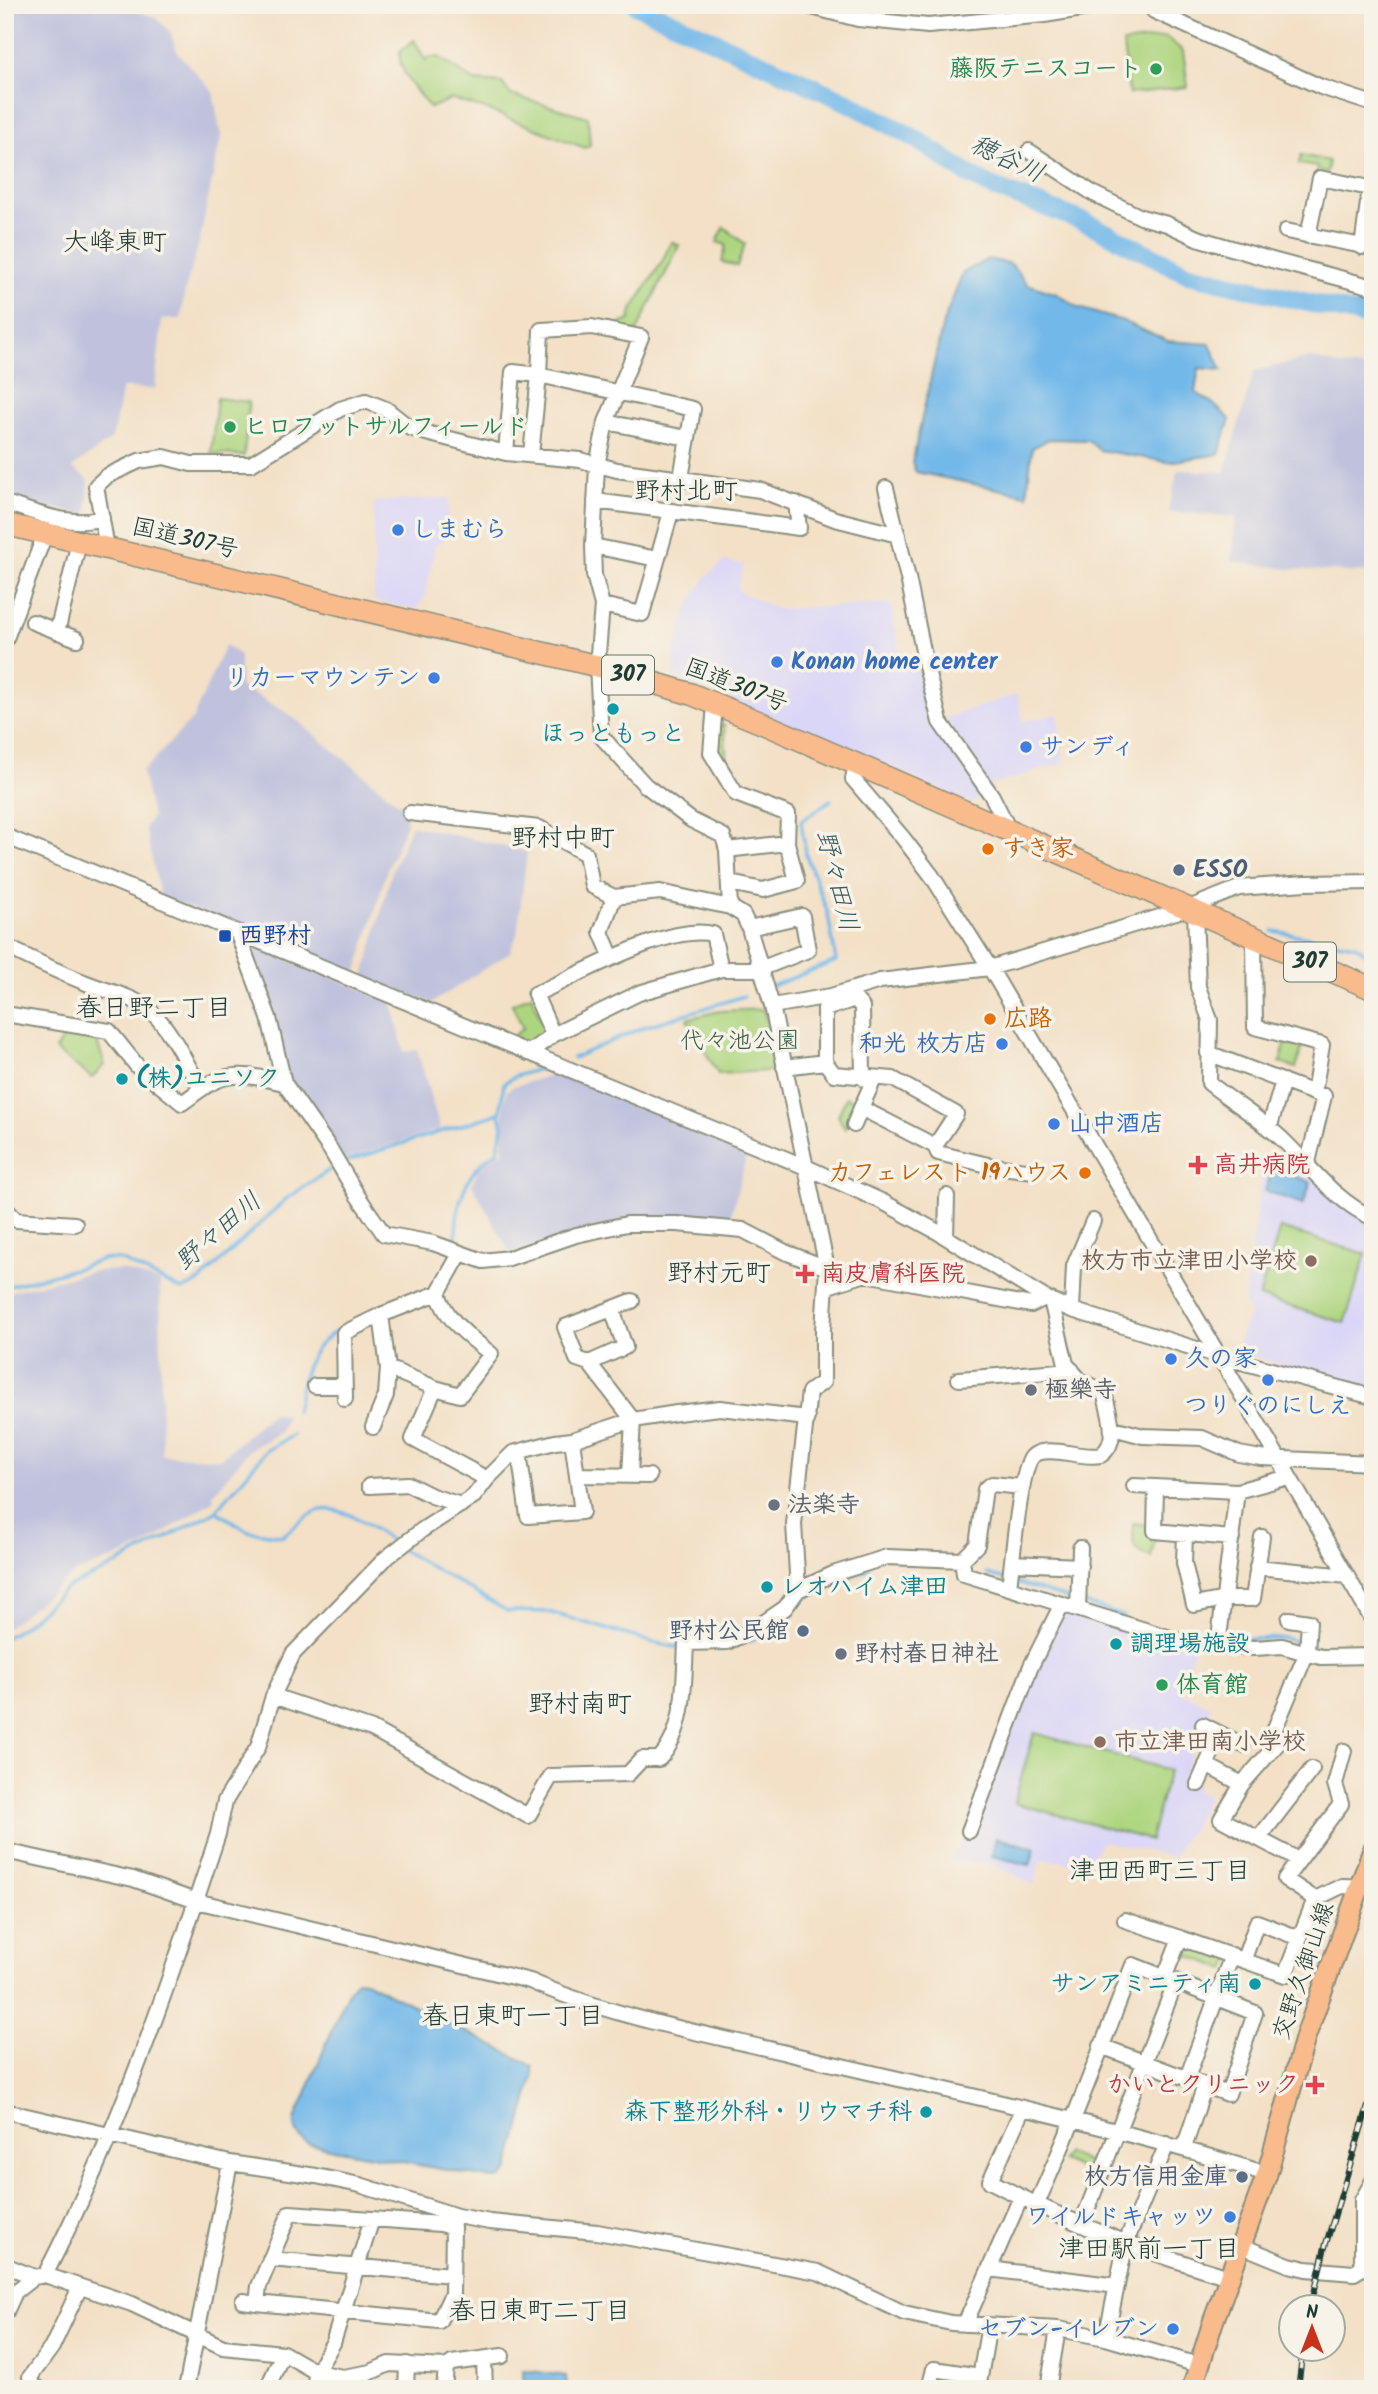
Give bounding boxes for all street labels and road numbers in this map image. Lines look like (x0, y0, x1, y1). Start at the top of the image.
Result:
street label: 国道307号 (128, 508, 242, 570)
street label: 国道307号 (678, 648, 794, 724)
road number: 307 (602, 656, 654, 694)
road number: 307 (1284, 942, 1336, 981)
street label: 交野久御山線 (1262, 1897, 1346, 2045)

